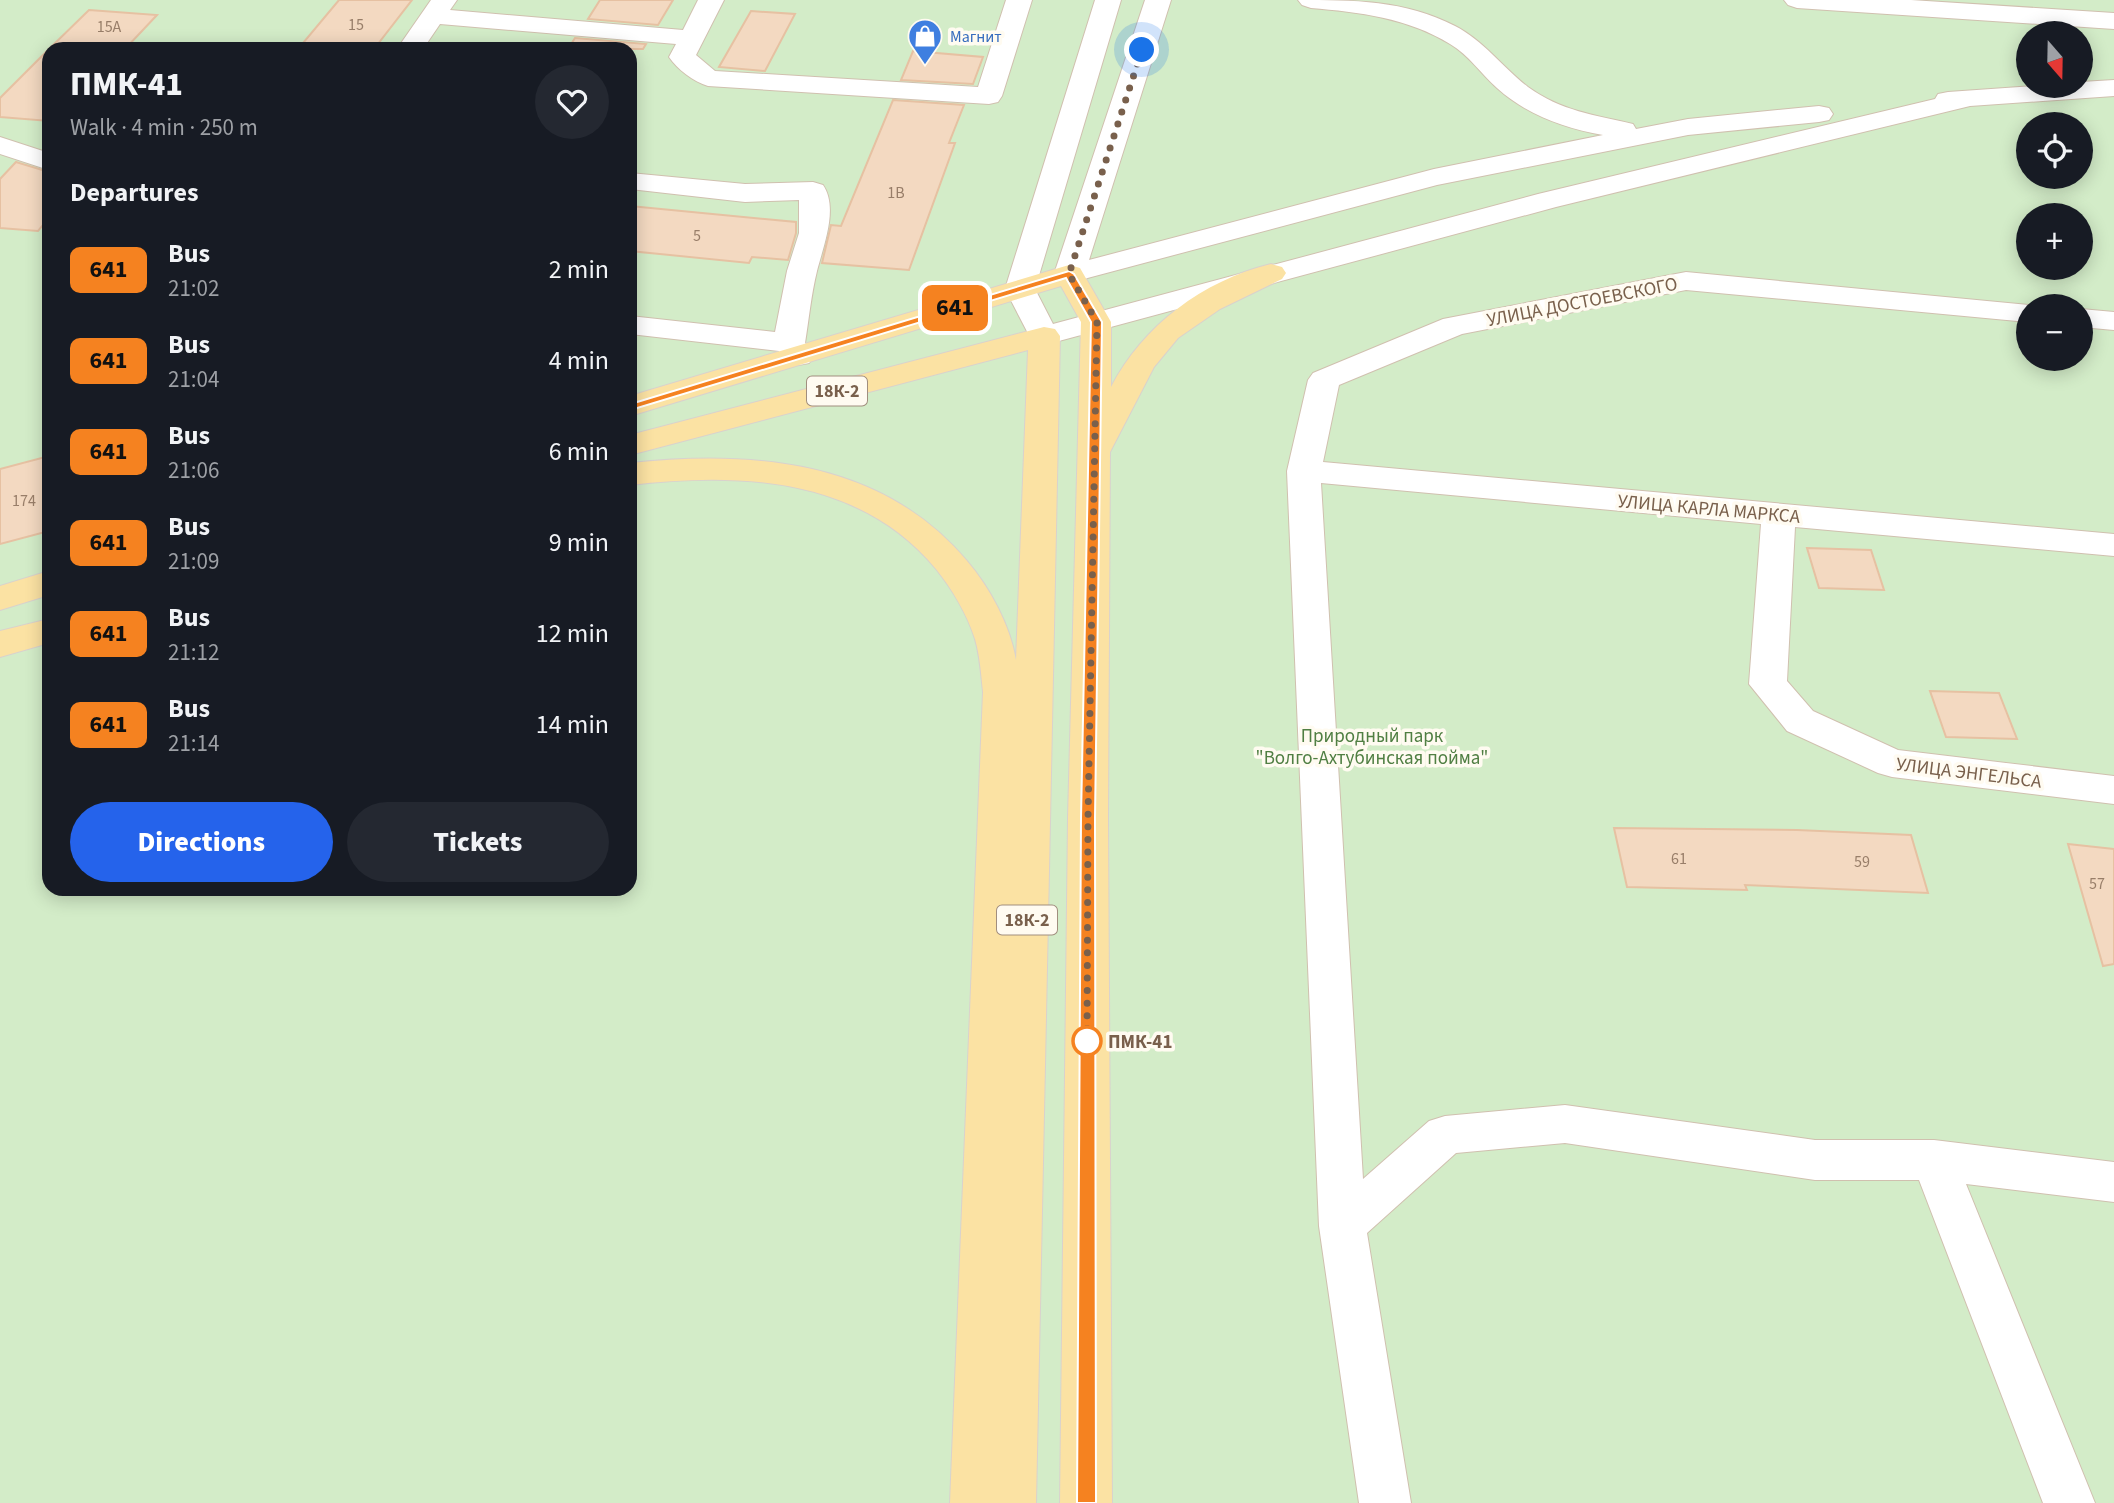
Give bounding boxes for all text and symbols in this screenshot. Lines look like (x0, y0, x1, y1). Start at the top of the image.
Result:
house number: 15 (348, 14, 364, 36)
house number: 15А (97, 16, 122, 38)
shop icon: Магнит (906, 17, 944, 66)
north arrow (2016, 21, 2093, 98)
map controls (2016, 21, 2093, 371)
place label: Магнит (950, 26, 1002, 48)
your location (1124, 32, 1159, 67)
text: ПМК-41 (70, 61, 183, 108)
button: heart (535, 65, 609, 139)
text: Walk · 4 min · 250 m (70, 111, 258, 144)
button: locate (2016, 112, 2093, 189)
text: Departures (70, 174, 198, 211)
house number: 1В (887, 182, 905, 204)
button: + (2016, 203, 2093, 280)
house number: 5 (693, 225, 701, 247)
text: Bus (168, 235, 210, 272)
text: 2 min (549, 251, 609, 288)
text: 641 (89, 252, 128, 287)
street label: УЛИЦА ДОСТОЕВСКОГО (1485, 271, 1680, 334)
text: 21:02 (168, 272, 219, 305)
line badge: 641 (915, 285, 995, 331)
text: 641 (936, 290, 974, 325)
button: − (2016, 294, 2093, 371)
text: Bus (168, 326, 210, 363)
text: 4 min (549, 342, 609, 379)
text: 641 (89, 343, 128, 378)
text: 21:04 (168, 363, 219, 396)
road number: 18К-2 (807, 376, 867, 405)
text: Bus (168, 417, 210, 454)
text: 6 min (549, 433, 609, 470)
text: 641 (89, 434, 128, 469)
text: 21:06 (168, 454, 219, 487)
street label: УЛИЦА КАРЛА МАРКСА (1617, 488, 1802, 531)
house number: 174 (12, 490, 36, 512)
text: Bus (168, 508, 210, 545)
text: 9 min (549, 524, 609, 561)
text: 641 (89, 525, 128, 560)
text: 21:09 (168, 545, 219, 578)
text: Bus (168, 599, 210, 636)
text: 12 min (536, 615, 609, 652)
text: 641 (89, 616, 128, 651)
text: 21:12 (168, 636, 219, 669)
text: Bus (168, 690, 210, 727)
text: 14 min (536, 706, 609, 743)
text: 641 (89, 707, 128, 742)
park label: Природный парк "Волго-Ахтубинская пойма" (1256, 723, 1488, 772)
text: 21:14 (168, 727, 219, 760)
street label: УЛИЦА ЭНГЕЛЬСА (1895, 751, 2044, 796)
button: Directions (70, 802, 333, 882)
button: Tickets (347, 802, 609, 882)
house number: 61 (1671, 848, 1687, 870)
house number: 59 (1854, 851, 1870, 873)
house number: 57 (2089, 873, 2105, 895)
road number: 18К-2 (997, 905, 1057, 934)
marker: ПМК-41 (1072, 1026, 1102, 1056)
place label: ПМК-41 (1108, 1029, 1172, 1056)

